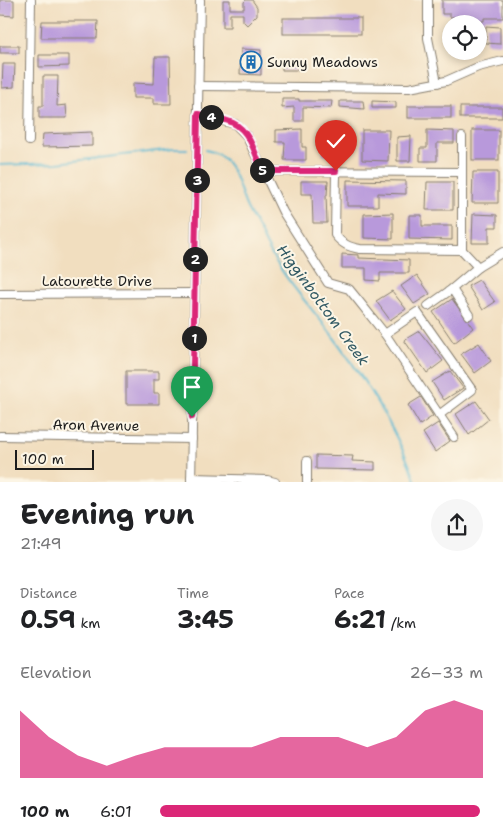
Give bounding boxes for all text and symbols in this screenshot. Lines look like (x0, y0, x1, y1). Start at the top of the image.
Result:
map controls (442, 15, 487, 60)
button: locate (442, 15, 487, 60)
building icon: Sunny Meadows (239, 50, 263, 74)
place label: Sunny Meadows (267, 53, 378, 71)
pin: 4 (198, 104, 224, 130)
text: 4 (207, 108, 216, 126)
pin (315, 120, 357, 171)
icon: check (322, 127, 350, 155)
pin: 5 (250, 158, 274, 182)
text: 5 (258, 161, 267, 179)
pin: 3 (184, 168, 210, 192)
text: 3 (193, 171, 202, 189)
water label: Higginbottom Creek (272, 240, 374, 370)
pin: 2 (182, 246, 208, 272)
text: 2 (191, 250, 200, 268)
street label: Latourette Drive (42, 272, 152, 290)
pin: 1 (182, 326, 206, 350)
text: 1 (191, 329, 198, 347)
pin (171, 366, 213, 417)
icon: arrive (178, 373, 206, 401)
street label: Aron Avenue (52, 415, 140, 435)
scale bar (15, 447, 94, 470)
text: 100 m (22, 450, 64, 468)
text: Evening run (20, 495, 195, 533)
button: share (431, 499, 483, 551)
text: 21:49 (20, 533, 62, 554)
text: Distance (20, 584, 77, 602)
text: Time (177, 584, 209, 602)
text: Pace (334, 584, 365, 602)
text: 0.59 (20, 602, 76, 636)
text: 3:45 (177, 602, 234, 636)
text: 6:21 (334, 602, 386, 636)
text: km (76, 614, 100, 632)
text: /km (386, 614, 416, 632)
text: Elevation (20, 662, 92, 683)
text: 26–33 m (409, 662, 483, 683)
text: 100 m (20, 801, 69, 822)
text: 6:01 (100, 801, 132, 822)

